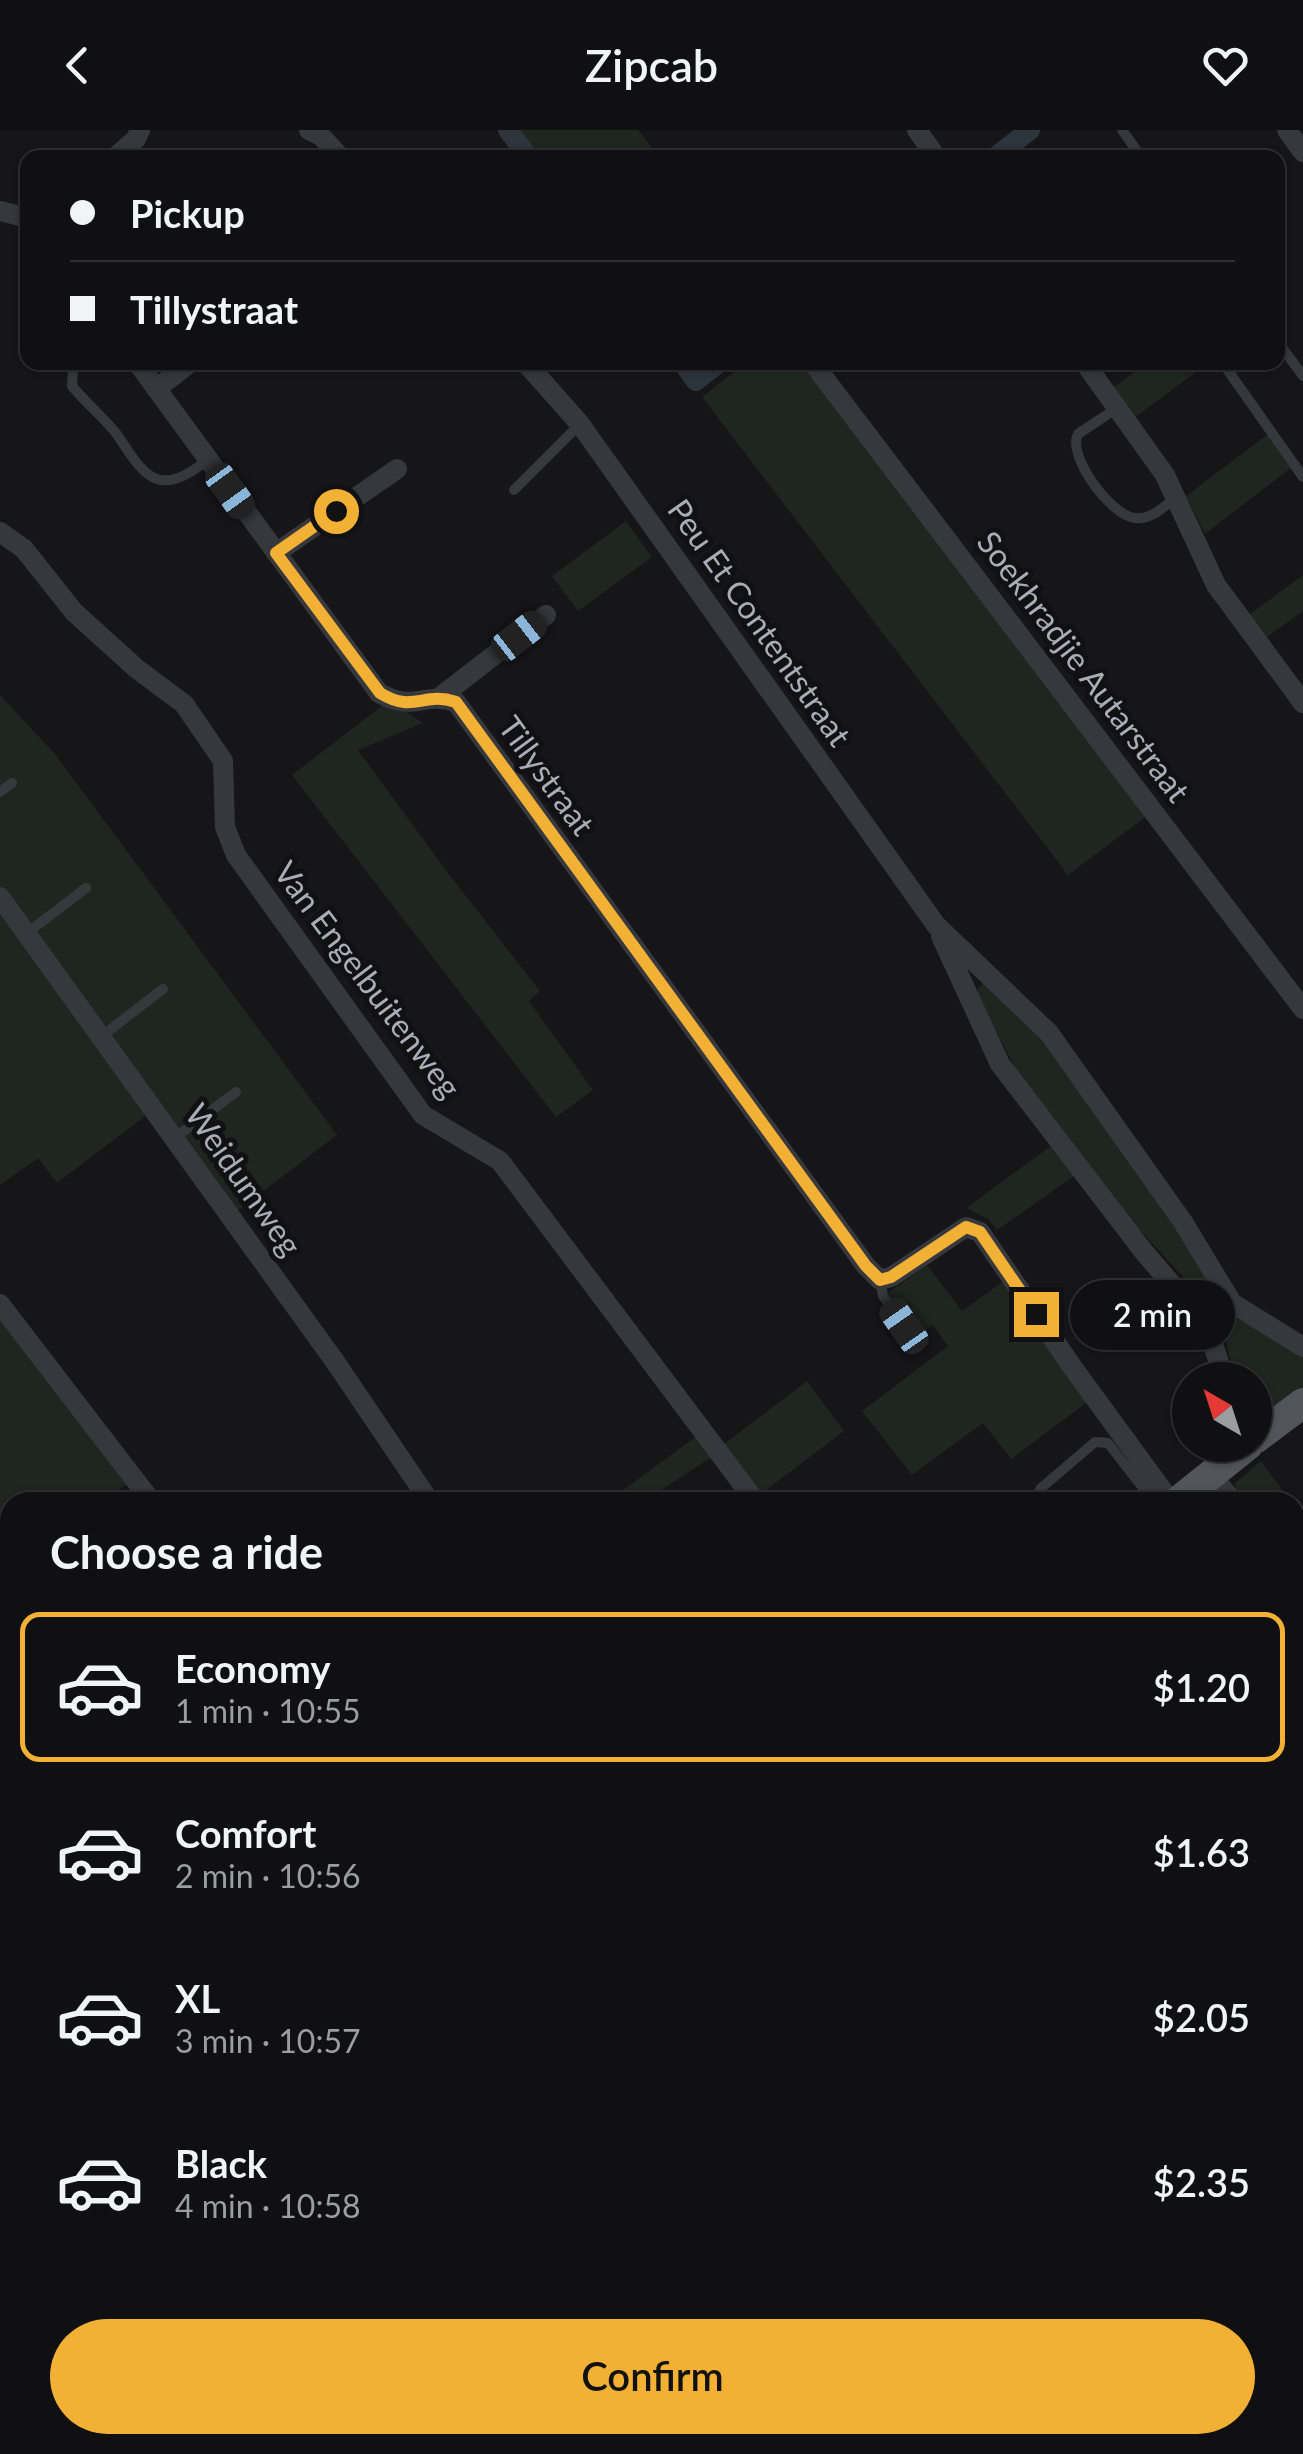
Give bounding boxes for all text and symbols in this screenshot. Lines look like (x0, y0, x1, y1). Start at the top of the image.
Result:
icon: back (50, 38, 105, 93)
text: Zipcab (585, 38, 718, 92)
icon: heart (1198, 38, 1253, 93)
text: Pickup (130, 190, 245, 236)
text: Tillystraat (130, 286, 298, 332)
car (200, 458, 260, 524)
route start (314, 489, 359, 534)
street label: Peu Et Contentstraat (660, 491, 860, 754)
street label: Soekhradjie Autarstraat (970, 523, 1199, 810)
car (486, 606, 552, 666)
street label: Tillystraat (491, 708, 604, 843)
street label: Van Engelbuitenweg (267, 853, 470, 1105)
street label: Weidumweg (178, 1096, 311, 1263)
callout: 2 min (1071, 1279, 1236, 1349)
route end (1014, 1292, 1059, 1337)
car (875, 1293, 933, 1359)
text: 2 min (1113, 1295, 1192, 1334)
north arrow (1172, 1362, 1272, 1462)
map controls (1172, 1362, 1272, 1462)
text: Choose a ride (50, 1525, 323, 1579)
icon: car (55, 1642, 145, 1732)
text: Economy (175, 1645, 330, 1691)
text: $1.20 (1153, 1664, 1250, 1710)
text: 1 min · 10:55 (175, 1691, 361, 1730)
icon: car (55, 1807, 145, 1897)
text: Comfort (175, 1810, 316, 1856)
text: $1.63 (1153, 1829, 1250, 1875)
text: 2 min · 10:56 (175, 1856, 361, 1895)
icon: car (55, 1972, 145, 2062)
text: XL (175, 1975, 220, 2021)
text: $2.05 (1153, 1994, 1250, 2040)
text: 3 min · 10:57 (175, 2021, 361, 2060)
icon: car (55, 2137, 145, 2227)
text: Black (175, 2140, 267, 2186)
text: $2.35 (1153, 2159, 1250, 2205)
text: 4 min · 10:58 (175, 2186, 361, 2225)
button: Confirm (50, 2319, 1255, 2434)

